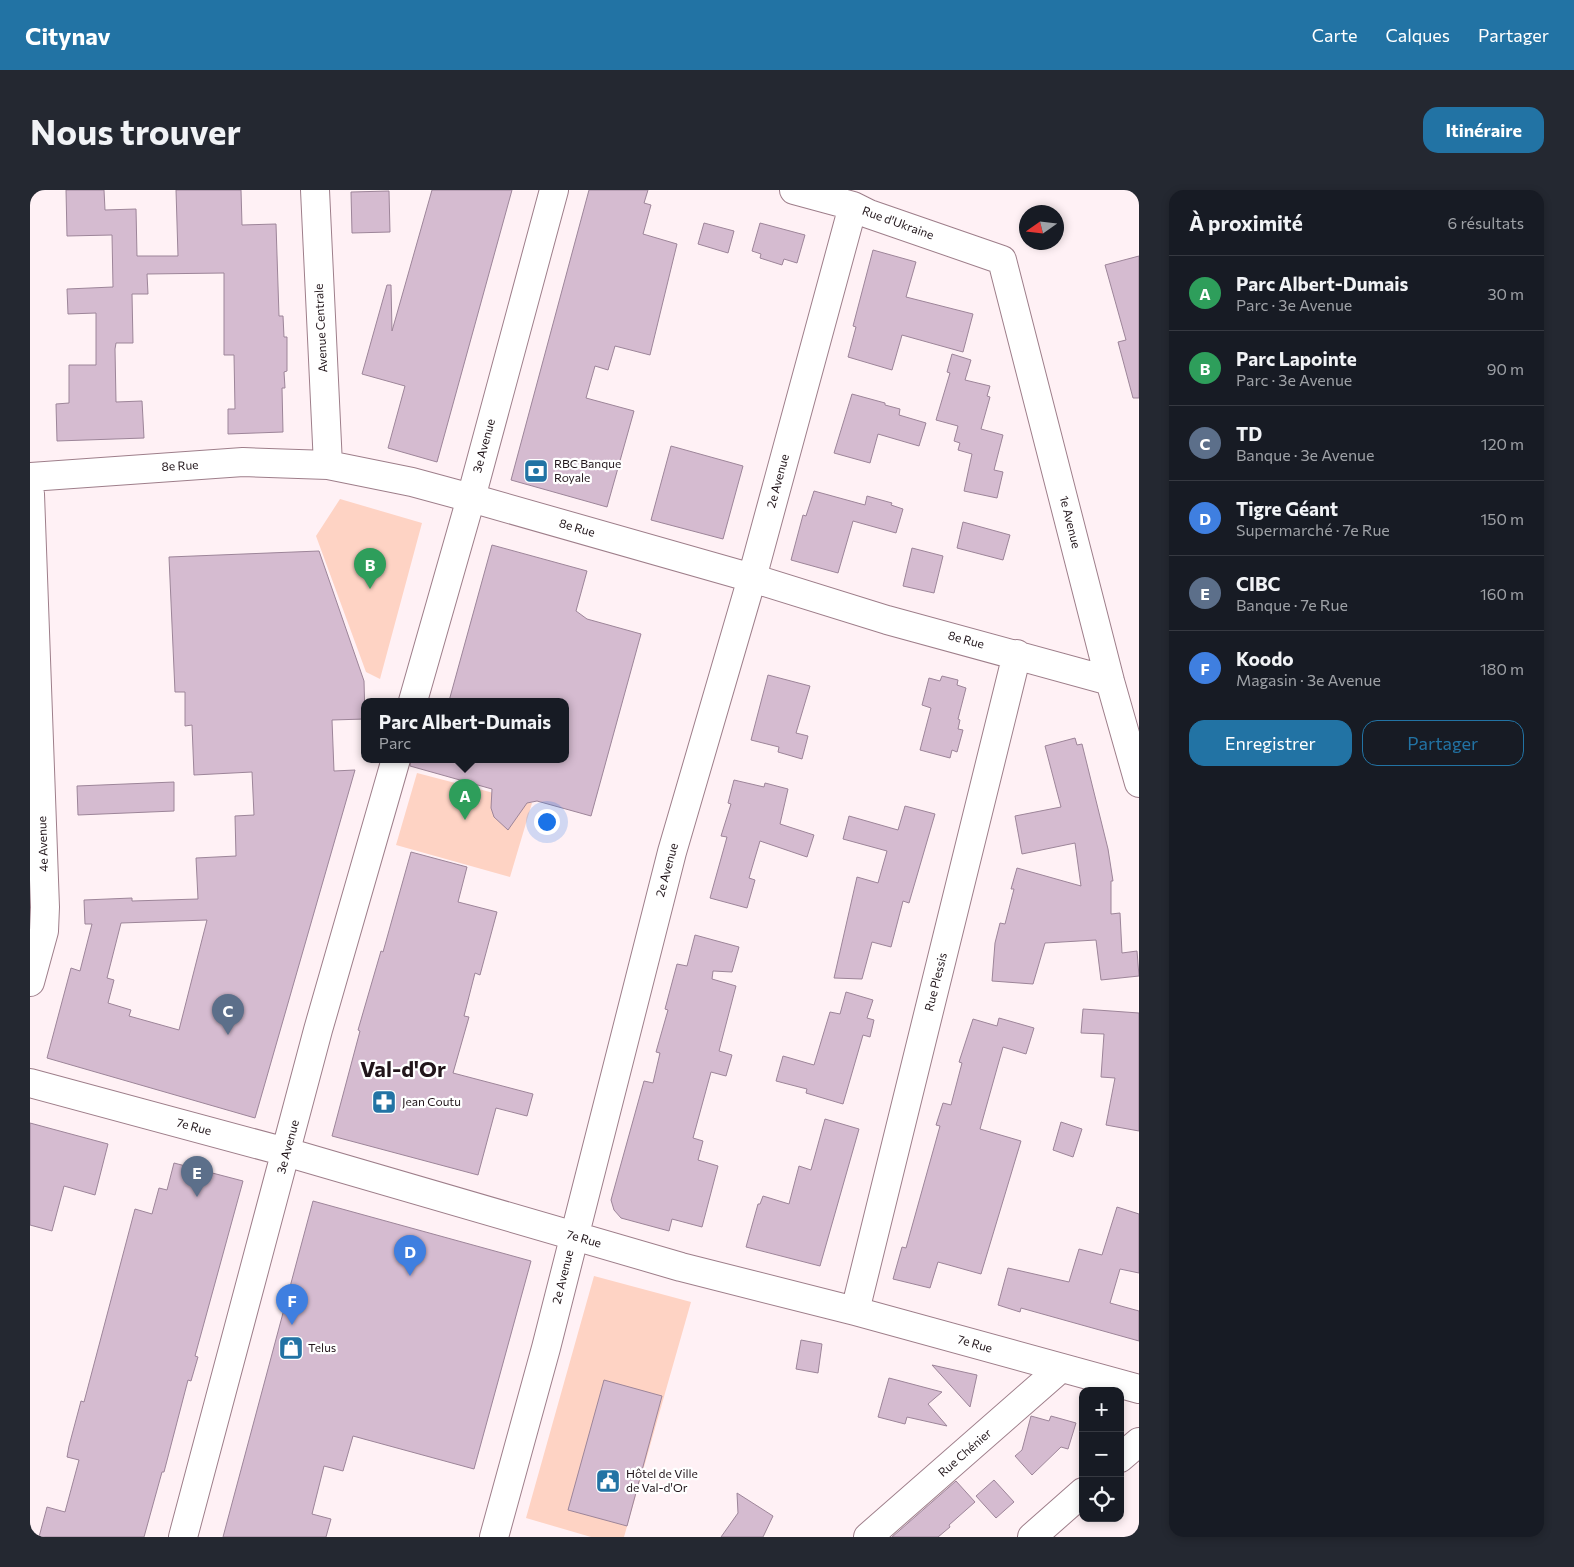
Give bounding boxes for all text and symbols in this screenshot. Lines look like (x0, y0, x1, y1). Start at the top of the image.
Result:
text: Citynav (25, 21, 111, 50)
text: Carte (1312, 24, 1357, 46)
text: Calques (1385, 24, 1450, 46)
text: Partager (1478, 24, 1549, 46)
button: Itinéraire (1423, 107, 1544, 153)
text: Nous trouver (30, 109, 241, 152)
street label: Rue d'Ukraine (861, 203, 936, 241)
north arrow (1019, 205, 1064, 250)
text: À proximité (1189, 210, 1303, 235)
text: 6 résultats (1448, 213, 1524, 232)
text: Parc Albert-Dumais (1236, 272, 1408, 295)
street label: Avenue Centrale (311, 283, 329, 373)
text: A (1199, 284, 1211, 303)
text: 30 m (1487, 284, 1524, 303)
text: Parc · 3e Avenue (1236, 295, 1352, 314)
text: Parc Lapointe (1236, 347, 1357, 370)
text: B (1200, 359, 1210, 378)
text: 90 m (1487, 359, 1524, 378)
text: Parc · 3e Avenue (1236, 370, 1352, 389)
street label: 3e Avenue (469, 417, 497, 474)
text: TD (1236, 422, 1262, 445)
text: C (1200, 434, 1210, 453)
text: 120 m (1481, 434, 1524, 453)
text: Banque · 3e Avenue (1236, 445, 1374, 464)
street label: 2e Avenue (763, 452, 791, 509)
place label: RBC Banque Royale (554, 456, 621, 484)
street label: 8e Rue (161, 457, 199, 473)
bank icon: RBC Banque Royale (523, 458, 549, 484)
street label: 1e Avenue (1058, 494, 1084, 550)
text: Tigre Géant (1236, 497, 1338, 520)
text: D (1199, 509, 1211, 528)
text: 150 m (1481, 509, 1524, 528)
street label: 8e Rue (558, 515, 597, 539)
text: Supermarché · 7e Rue (1236, 520, 1390, 539)
pin: B (354, 548, 386, 589)
text: CIBC (1236, 572, 1281, 595)
text: E (1200, 584, 1210, 603)
text: 160 m (1480, 584, 1524, 603)
text: Banque · 7e Rue (1236, 595, 1348, 614)
street label: 8e Rue (947, 627, 986, 651)
text: Koodo (1236, 647, 1294, 670)
text: F (1200, 659, 1210, 678)
text: 180 m (1480, 659, 1524, 678)
text: Magasin · 3e Avenue (1236, 670, 1381, 689)
popup (361, 698, 569, 763)
text: Parc Albert-Dumais (379, 710, 551, 733)
button: Enregistrer (1189, 720, 1352, 766)
button: Partager (1362, 720, 1524, 766)
text: Parc (379, 733, 411, 752)
pin: A (449, 779, 481, 820)
your location (534, 809, 560, 835)
street label: 4e Avenue (34, 816, 50, 872)
street label: 2e Avenue (652, 841, 680, 898)
street label: Rue Plessis (921, 951, 949, 1012)
pin: C (212, 994, 244, 1035)
district label: Val-d'Or (360, 1055, 446, 1082)
pharmacy icon: Jean Coutu (371, 1089, 397, 1115)
place label: Jean Coutu (402, 1094, 461, 1109)
street label: 7e Rue (175, 1115, 213, 1137)
street label: 3e Avenue (273, 1118, 301, 1175)
pin: E (181, 1156, 213, 1197)
street label: 7e Rue (565, 1226, 603, 1250)
pin: D (394, 1235, 426, 1276)
street label: 2e Avenue (549, 1248, 576, 1305)
pin: F (276, 1284, 308, 1325)
street label: 7e Rue (956, 1331, 994, 1355)
shop icon: Telus (278, 1335, 304, 1361)
place label: Telus (308, 1340, 336, 1354)
map controls (1079, 1387, 1124, 1522)
button: + (1079, 1387, 1124, 1432)
street label: Rue Chénier (935, 1425, 994, 1479)
button: − (1079, 1432, 1124, 1477)
place label: Hôtel de Ville de Val-d'Or (626, 1466, 698, 1494)
public building icon: Hôtel de Ville de Val-d'Or (595, 1468, 621, 1494)
button: locate (1079, 1477, 1124, 1522)

